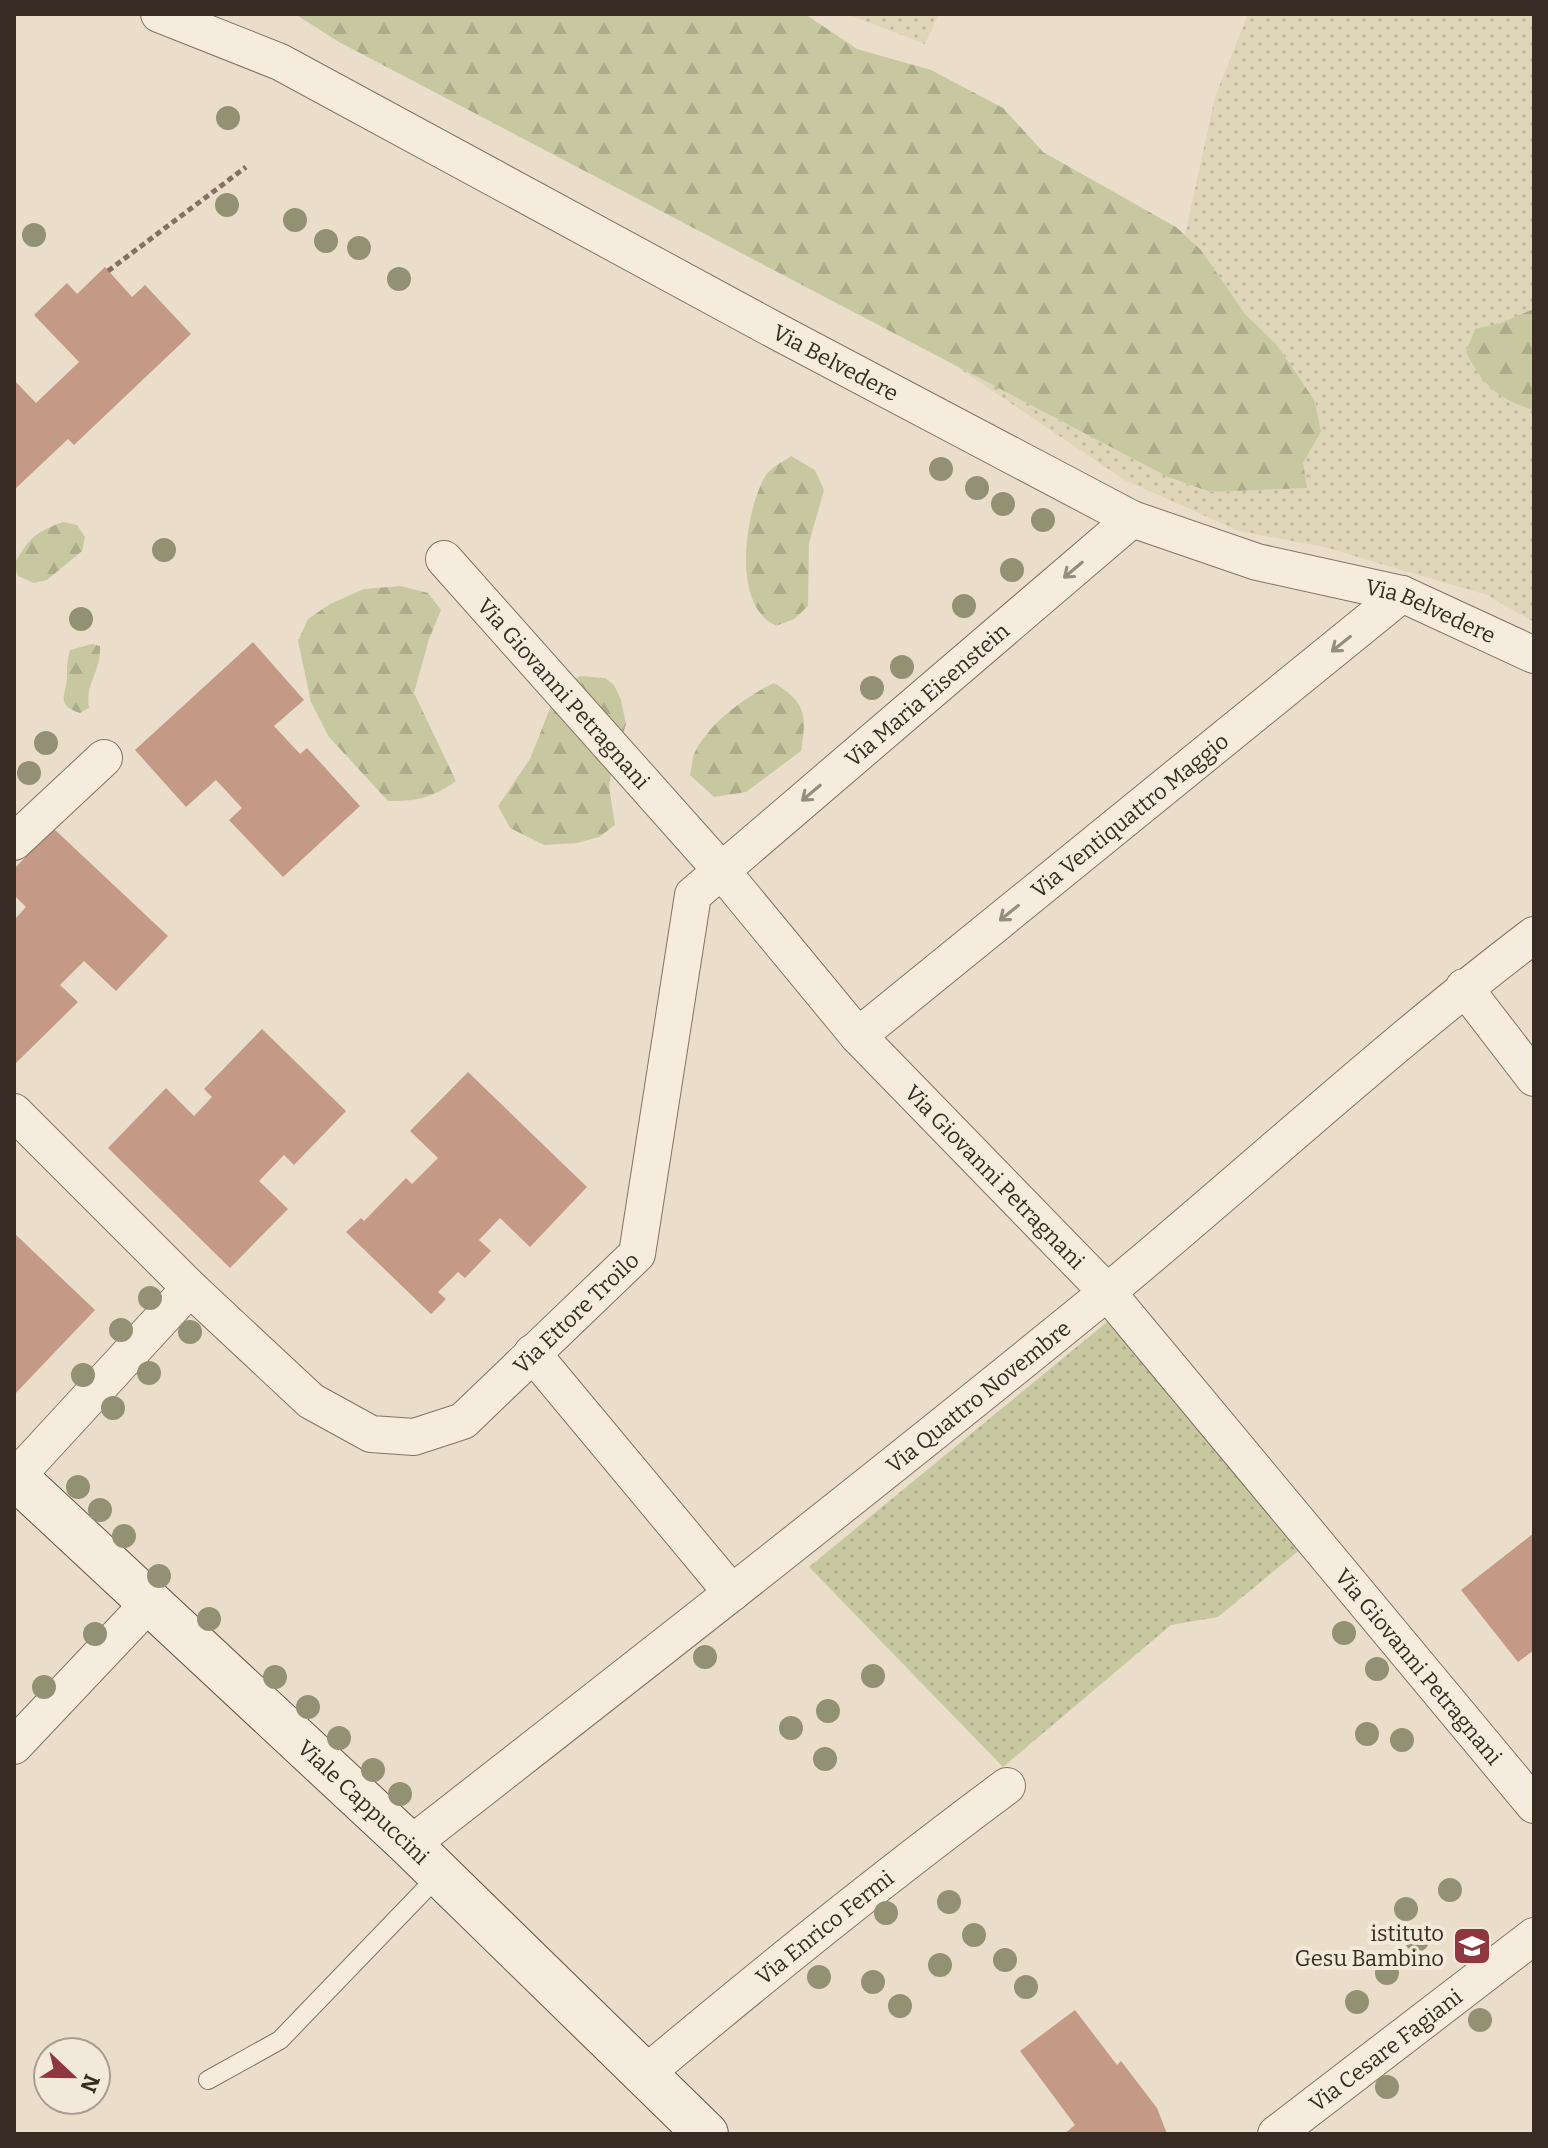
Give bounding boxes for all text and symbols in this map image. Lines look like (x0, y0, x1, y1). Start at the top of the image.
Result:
street label: Via Belvedere (768, 318, 903, 407)
one-way arrow (1063, 561, 1084, 579)
street label: Via Belvedere (1363, 573, 1500, 649)
street label: Via Giovanni Petragnani (472, 592, 656, 795)
street label: Via Maria Eisenstein (839, 617, 1015, 773)
one-way arrow (1331, 634, 1352, 652)
street label: Via Ventiquattro Maggio (1025, 727, 1234, 904)
one-way arrow (802, 784, 822, 802)
one-way arrow (999, 904, 1020, 922)
street label: Via Giovanni Petragnani (899, 1079, 1091, 1275)
street label: Via Ettore Troilo (507, 1246, 644, 1379)
street label: Via Quattro Novembre (881, 1314, 1076, 1479)
street label: Via Giovanni Petragnani (1329, 1563, 1508, 1770)
street label: Viale Cappuccini (292, 1734, 435, 1870)
street label: Via Enrico Fermi (750, 1864, 899, 1990)
place label: istituto Gesu Bambino (1295, 1920, 1444, 1972)
school or university icon: istituto Gesu Bambino (1451, 1925, 1493, 1967)
street label: Via Cesare Fagiani (1304, 1983, 1468, 2117)
north arrow (32, 2036, 112, 2116)
text: N (74, 2070, 106, 2096)

